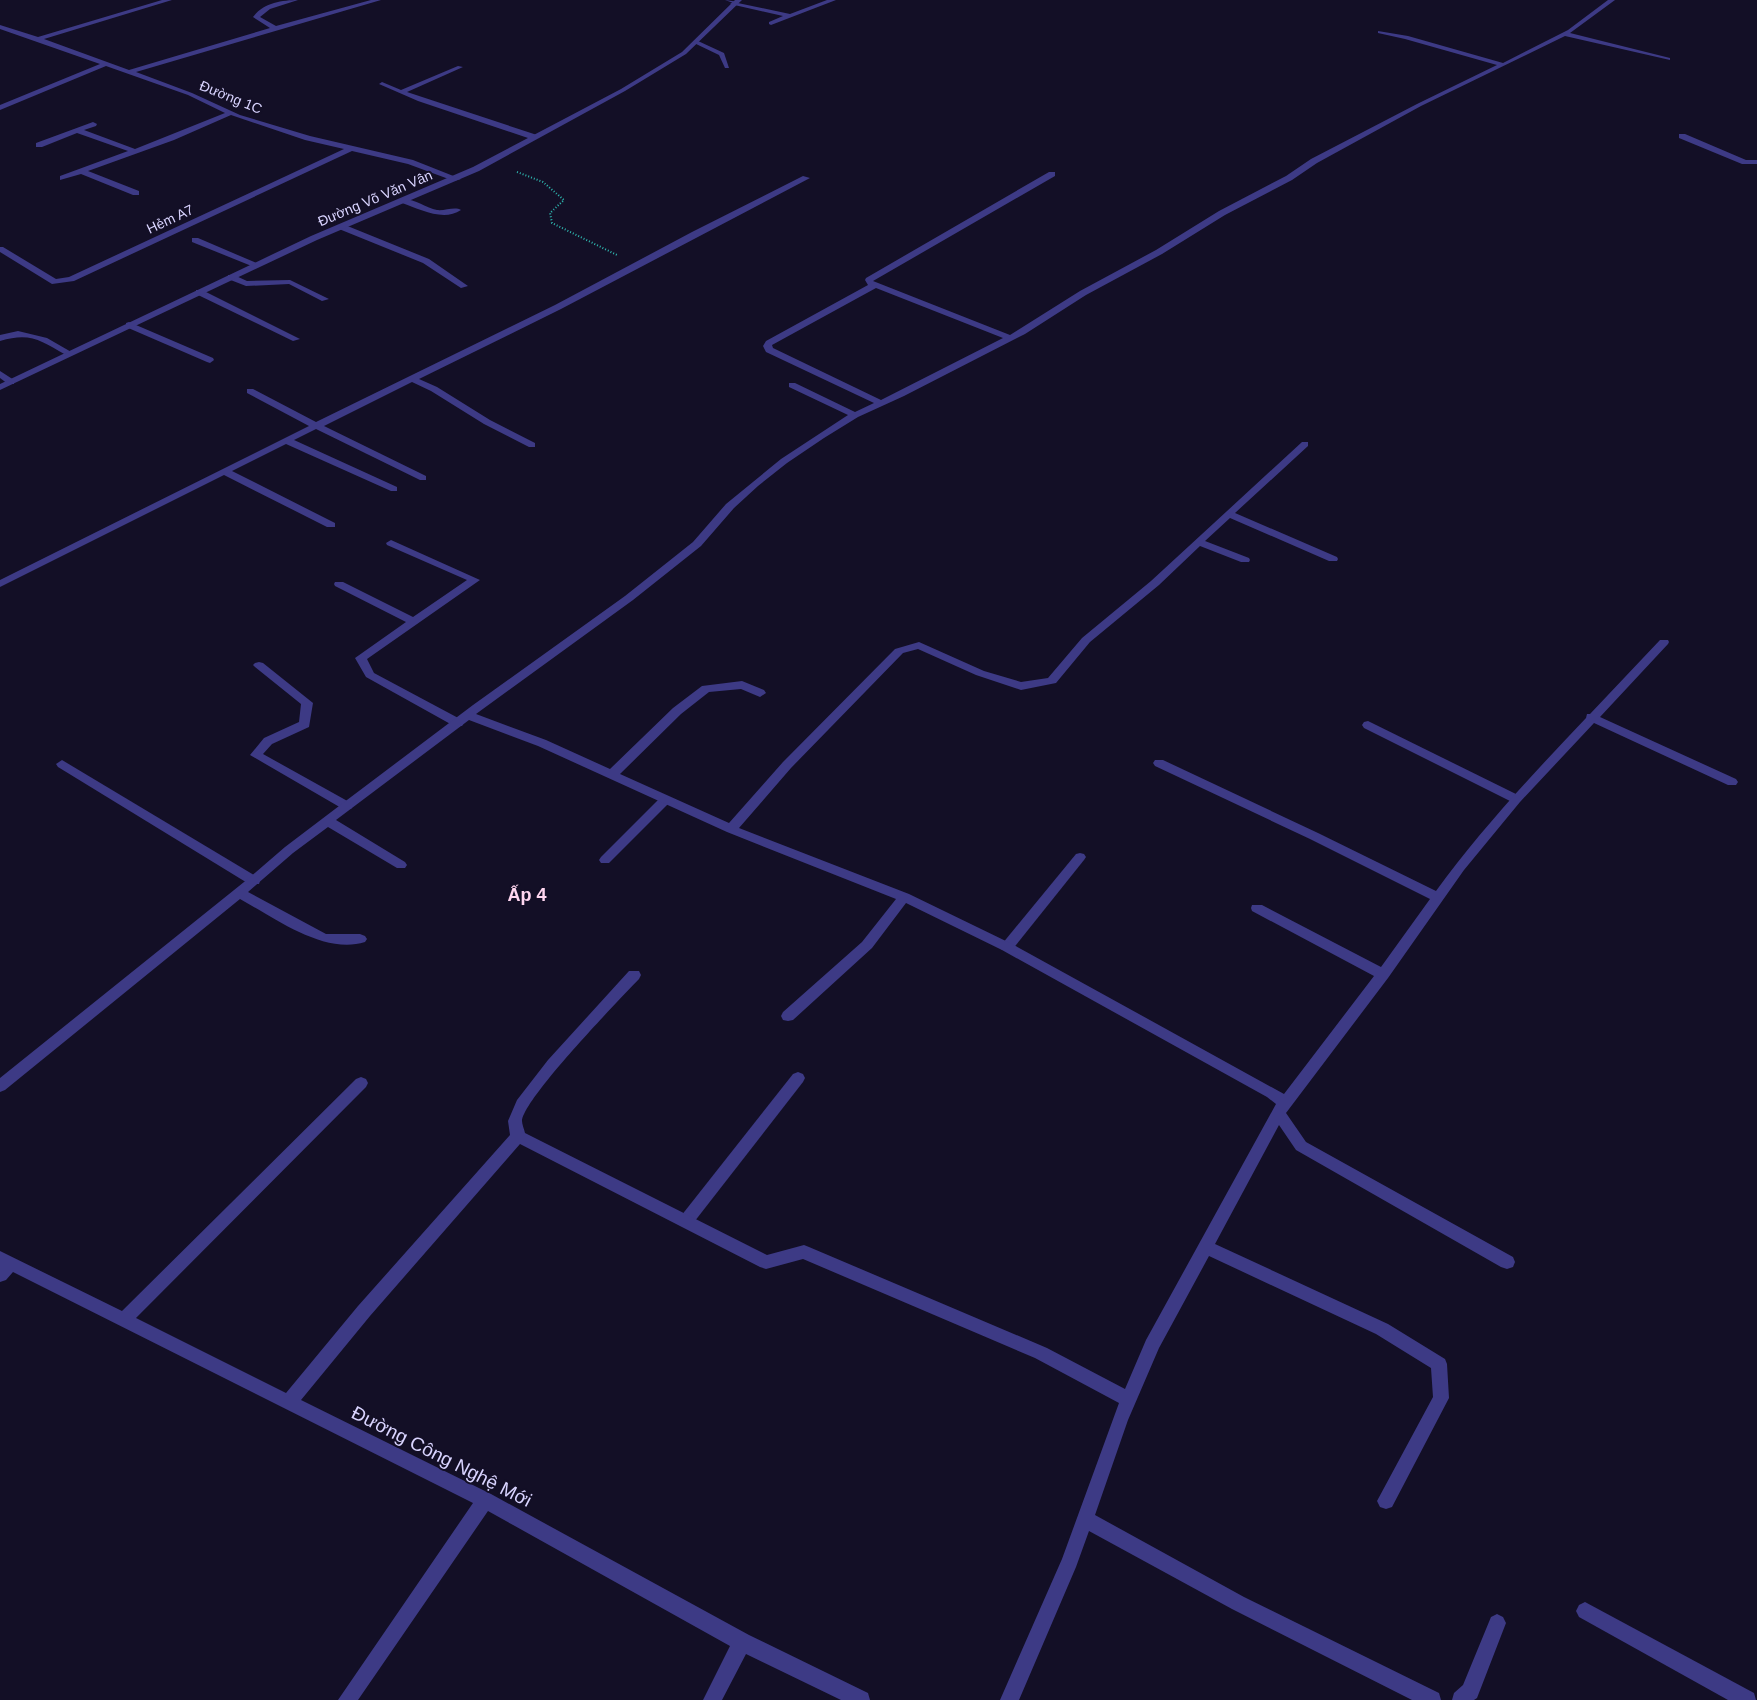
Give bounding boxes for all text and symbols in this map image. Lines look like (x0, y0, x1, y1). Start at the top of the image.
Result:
street label: Đường 1C (197, 77, 265, 117)
street label: Đường Võ Văn Vân (315, 167, 435, 229)
street label: Hẻm A7 (144, 201, 196, 237)
district label: Ấp 4 (507, 884, 547, 905)
street label: Đường Công Nghệ Mới (348, 1402, 535, 1511)

